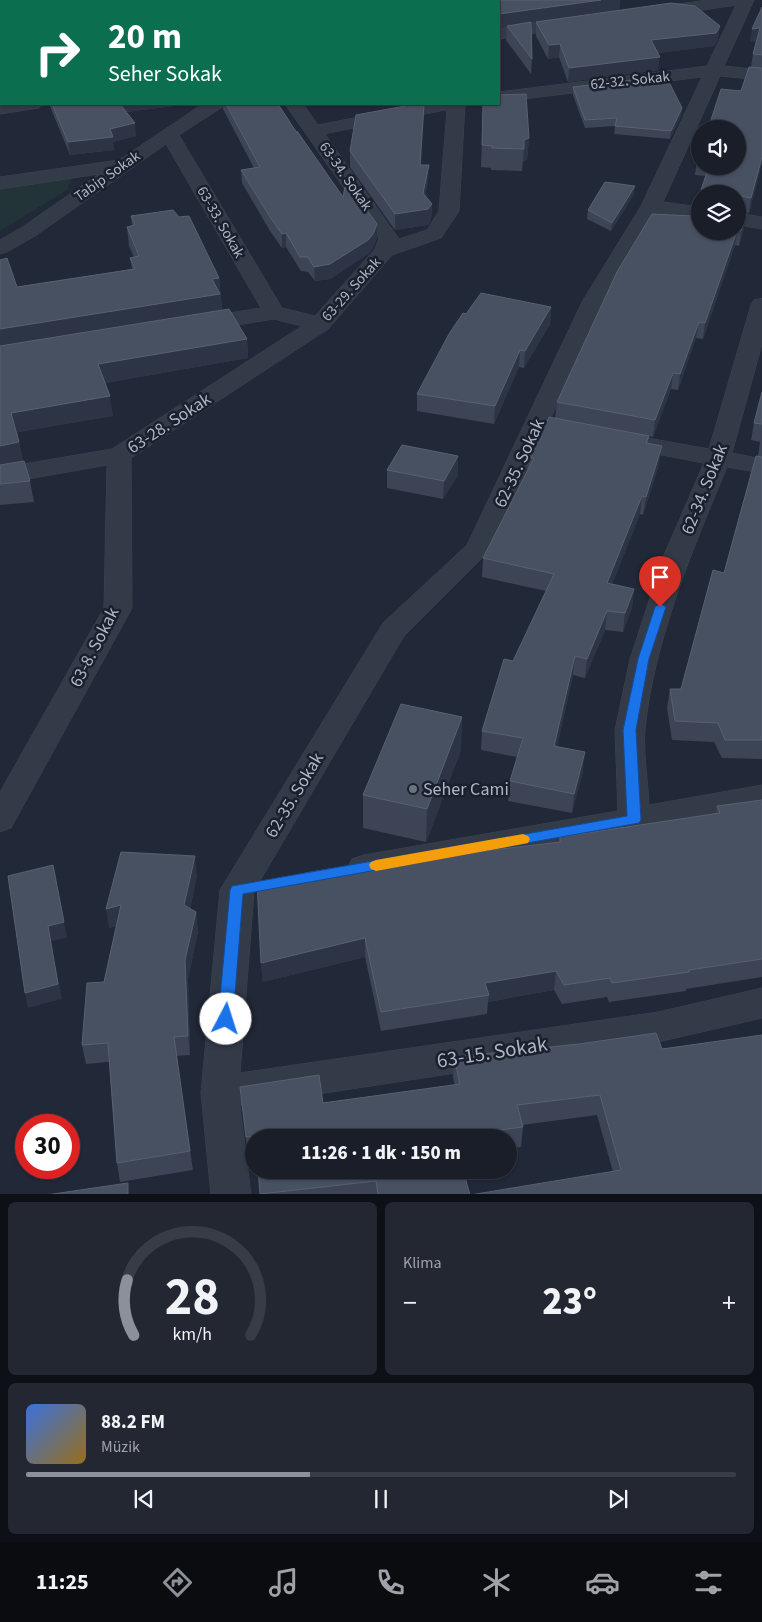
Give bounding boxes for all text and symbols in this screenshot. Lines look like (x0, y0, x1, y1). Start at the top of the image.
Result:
text: 20 m (108, 12, 182, 62)
icon: right (25, 20, 90, 85)
text: Seher Sokak (108, 58, 222, 90)
street label: 62-32. Sokak (589, 66, 671, 95)
map controls (691, 120, 746, 240)
button: sound (691, 120, 746, 175)
street label: 63-34. Sokak (314, 138, 377, 215)
street label: Tabip Sokak (70, 146, 145, 207)
street label: 63-33. Sokak (192, 183, 250, 262)
button: layers (691, 185, 746, 240)
street label: 63-29. Sokak (317, 252, 386, 326)
street label: 63-28. Sokak (122, 387, 216, 460)
street label: 62-35. Sokak (488, 415, 551, 512)
street label: 62-34. Sokak (675, 440, 734, 538)
pin (639, 556, 681, 607)
icon: arrive (646, 563, 674, 591)
street label: 63-8. Sokak (64, 603, 125, 691)
street label: 62-35. Sokak (259, 748, 330, 843)
place label: Seher Cami (423, 777, 509, 802)
marker: Seher Cami (407, 783, 419, 795)
position arrow (199, 992, 251, 1044)
street label: 63-15. Sokak (435, 1028, 550, 1076)
speed limit sign: 30 (15, 1114, 80, 1179)
text: 11:26 · 1 dk · 150 m (301, 1140, 461, 1167)
text: Klima (403, 1252, 442, 1274)
text: 28 (165, 1261, 220, 1335)
text: 23° (542, 1275, 597, 1329)
text: − (403, 1283, 417, 1323)
text: + (722, 1283, 736, 1323)
text: km/h (173, 1322, 212, 1347)
text: 88.2 FM (101, 1409, 165, 1436)
text: Müzik (101, 1436, 140, 1458)
icon: previous (130, 1485, 158, 1513)
icon: pause (367, 1485, 395, 1513)
icon: next (604, 1485, 632, 1513)
icon: directions (160, 1565, 195, 1600)
icon: music (266, 1565, 301, 1600)
icon: phone (373, 1565, 408, 1600)
icon: climate (479, 1565, 514, 1600)
icon: car (585, 1565, 620, 1600)
icon: filters (691, 1565, 726, 1600)
text: 11:25 (36, 1566, 89, 1598)

